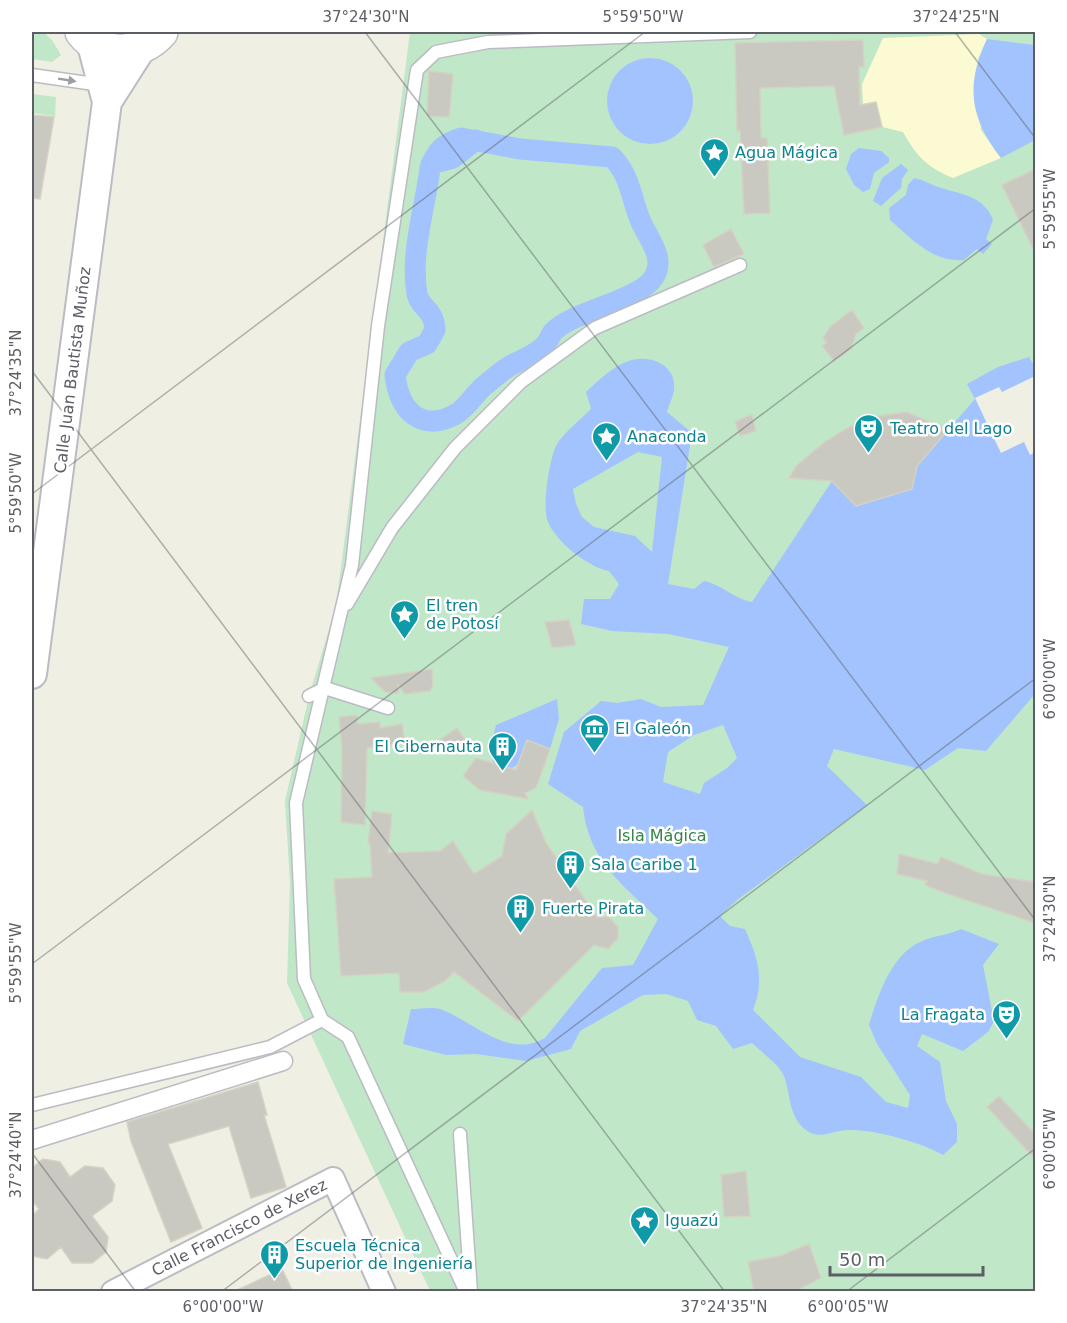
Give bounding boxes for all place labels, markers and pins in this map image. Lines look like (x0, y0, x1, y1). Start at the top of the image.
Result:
place icon: Agua Mágica (698, 136, 730, 178)
place label: Agua Mágica (735, 143, 838, 162)
theatre icon: Teatro del Lago (853, 412, 885, 454)
place label: Teatro del Lago (889, 419, 1012, 438)
place icon: Anaconda (590, 420, 622, 462)
place label: Anaconda (627, 427, 707, 446)
place label: El tren de Potosí (426, 596, 499, 633)
place icon: El tren de Potosí (389, 598, 421, 640)
museum icon: El Galeón (578, 712, 610, 754)
place label: El Galeón (615, 719, 691, 738)
building icon: El Cibernauta (487, 730, 519, 772)
place label: El Cibernauta (374, 737, 482, 756)
building icon: Sala Caribe 1 (554, 848, 586, 890)
place label: Sala Caribe 1 (591, 855, 698, 874)
building icon: Fuerte Pirata (505, 892, 537, 934)
place label: Fuerte Pirata (542, 899, 644, 918)
theatre icon: La Fragata (990, 998, 1022, 1040)
place label: La Fragata (901, 1005, 985, 1024)
place icon: Iguazú (628, 1204, 660, 1246)
place label: Iguazú (665, 1211, 718, 1230)
place label: Escuela Técnica Superior de Ingeniería (295, 1236, 473, 1273)
building icon: Escuela Técnica Superior de Ingeniería (258, 1238, 290, 1280)

